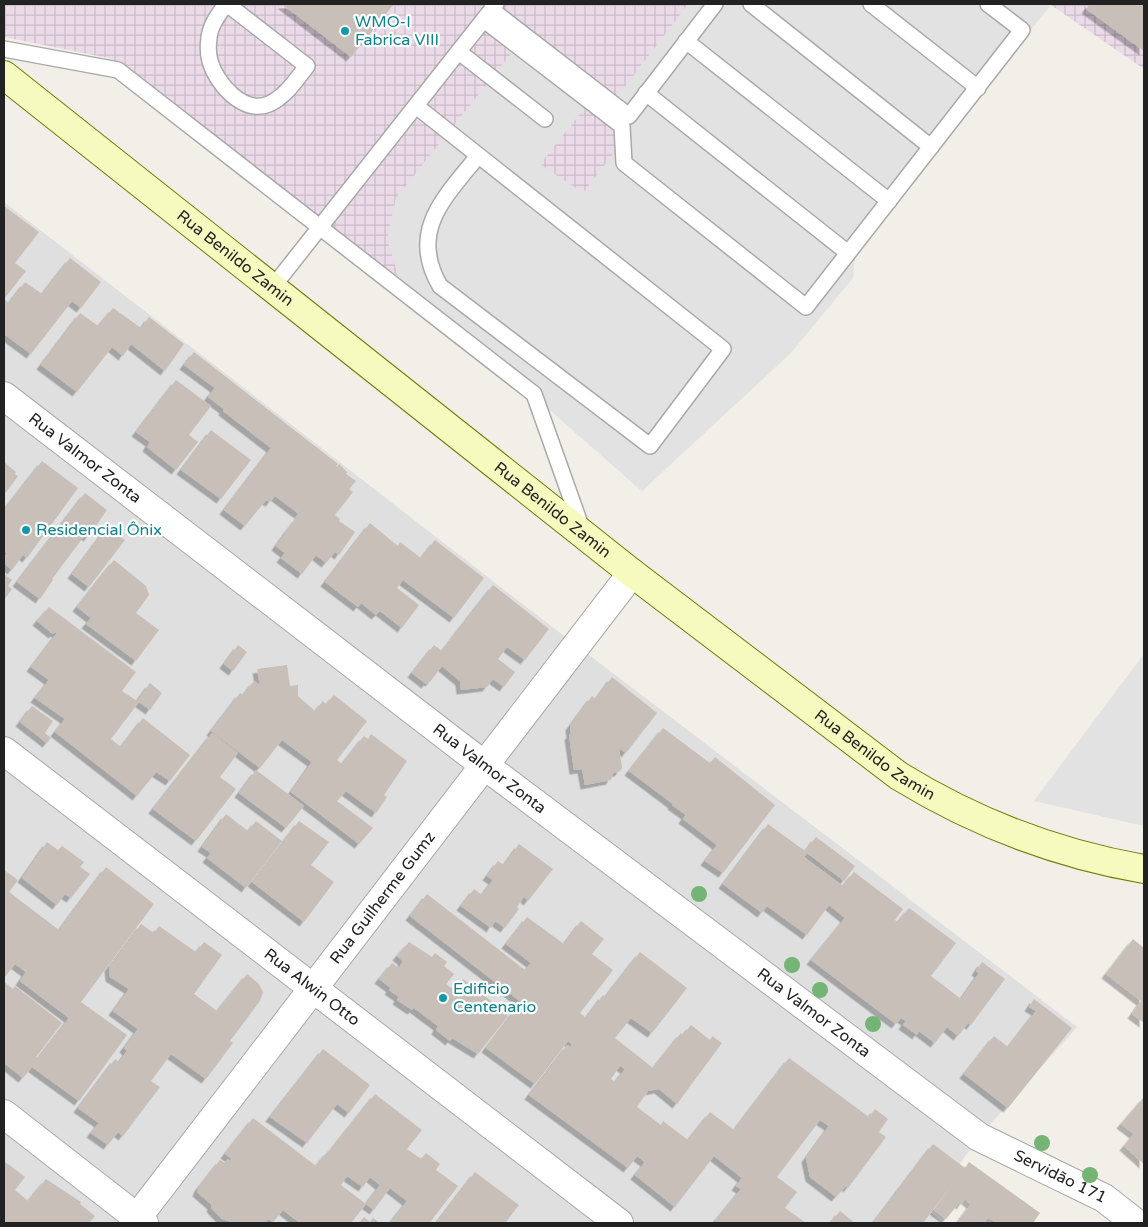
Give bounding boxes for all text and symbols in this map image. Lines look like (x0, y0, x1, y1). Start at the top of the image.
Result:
place label: WMO-I Fabrica VIII (355, 12, 439, 50)
marker: WMO-I Fabrica VIII (339, 25, 351, 37)
street label: Rua Benildo Zamin (173, 206, 298, 311)
street label: Rua Valmor Zonta (24, 409, 145, 508)
street label: Rua Benildo Zamin (490, 457, 615, 562)
place label: Residencial Ônix (36, 520, 162, 540)
marker: Residencial Ônix (20, 524, 32, 536)
street label: Rua Benildo Zamin (810, 705, 938, 805)
street label: Rua Valmor Zonta (429, 719, 550, 818)
street label: Rua Guilherme Gumz (326, 828, 440, 968)
street label: Rua Alwin Otto (260, 944, 364, 1030)
street label: Rua Valmor Zonta (753, 964, 875, 1062)
place label: Edificio Centenario (453, 979, 536, 1017)
marker: Edificio Centenario (437, 992, 449, 1004)
street label: Servidão 171 (1011, 1146, 1110, 1208)

